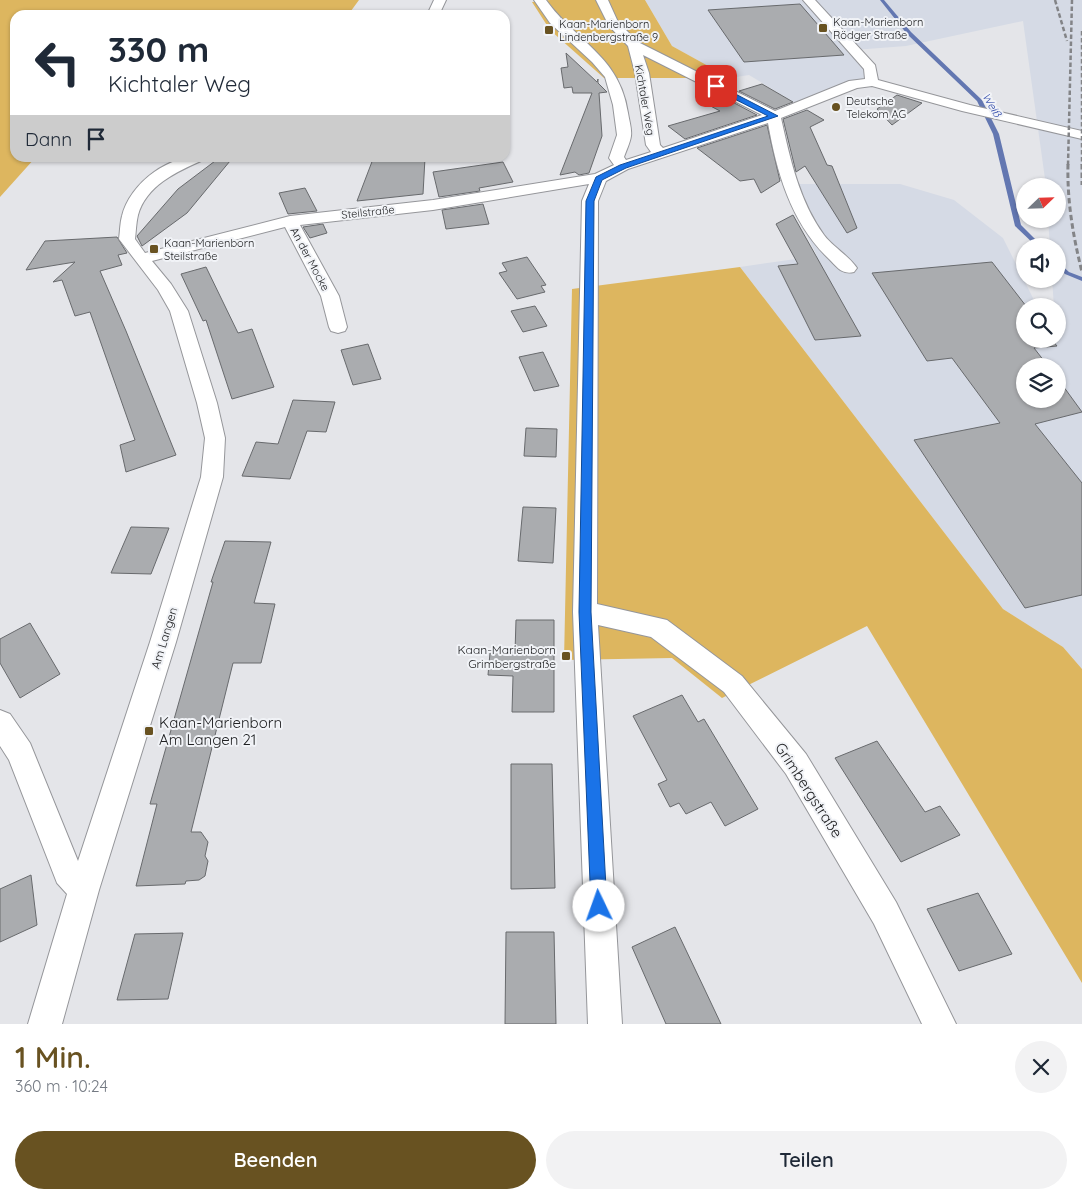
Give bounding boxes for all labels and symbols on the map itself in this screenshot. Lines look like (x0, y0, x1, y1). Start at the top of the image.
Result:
place label: Kaan-Marienborn Rödger Straße (833, 15, 923, 42)
place label: Kaan-Marienborn Lindenbergstraße 9 (559, 17, 658, 44)
marker: Kaan-Marienborn Rödger Straße (817, 22, 829, 34)
marker: Kaan-Marienborn Lindenbergstraße 9 (543, 24, 555, 36)
street label: Kichtaler Weg (632, 64, 658, 136)
pin (695, 65, 737, 107)
water label: Weiß (979, 90, 1005, 121)
place label: Deutsche Telekom AG (846, 94, 906, 121)
marker: Deutsche Telekom AG (830, 101, 842, 113)
north arrow (1016, 178, 1066, 228)
street label: Steilstraße (341, 202, 395, 222)
street label: An der Mocke (287, 225, 333, 293)
place label: Kaan-Marienborn Steilstraße (164, 236, 254, 263)
marker: Kaan-Marienborn Steilstraße (148, 243, 160, 255)
street label: Am Langen (148, 605, 180, 671)
place label: Kaan-Marienborn Grimbergstraße (457, 642, 556, 671)
marker: Kaan-Marienborn Grimbergstraße (560, 650, 572, 662)
place label: Kaan-Marienborn Am Langen 21 (159, 713, 282, 749)
marker: Kaan-Marienborn Am Langen 21 (143, 725, 155, 737)
street label: Grimbergstraße (771, 739, 847, 841)
position arrow (572, 879, 624, 931)

